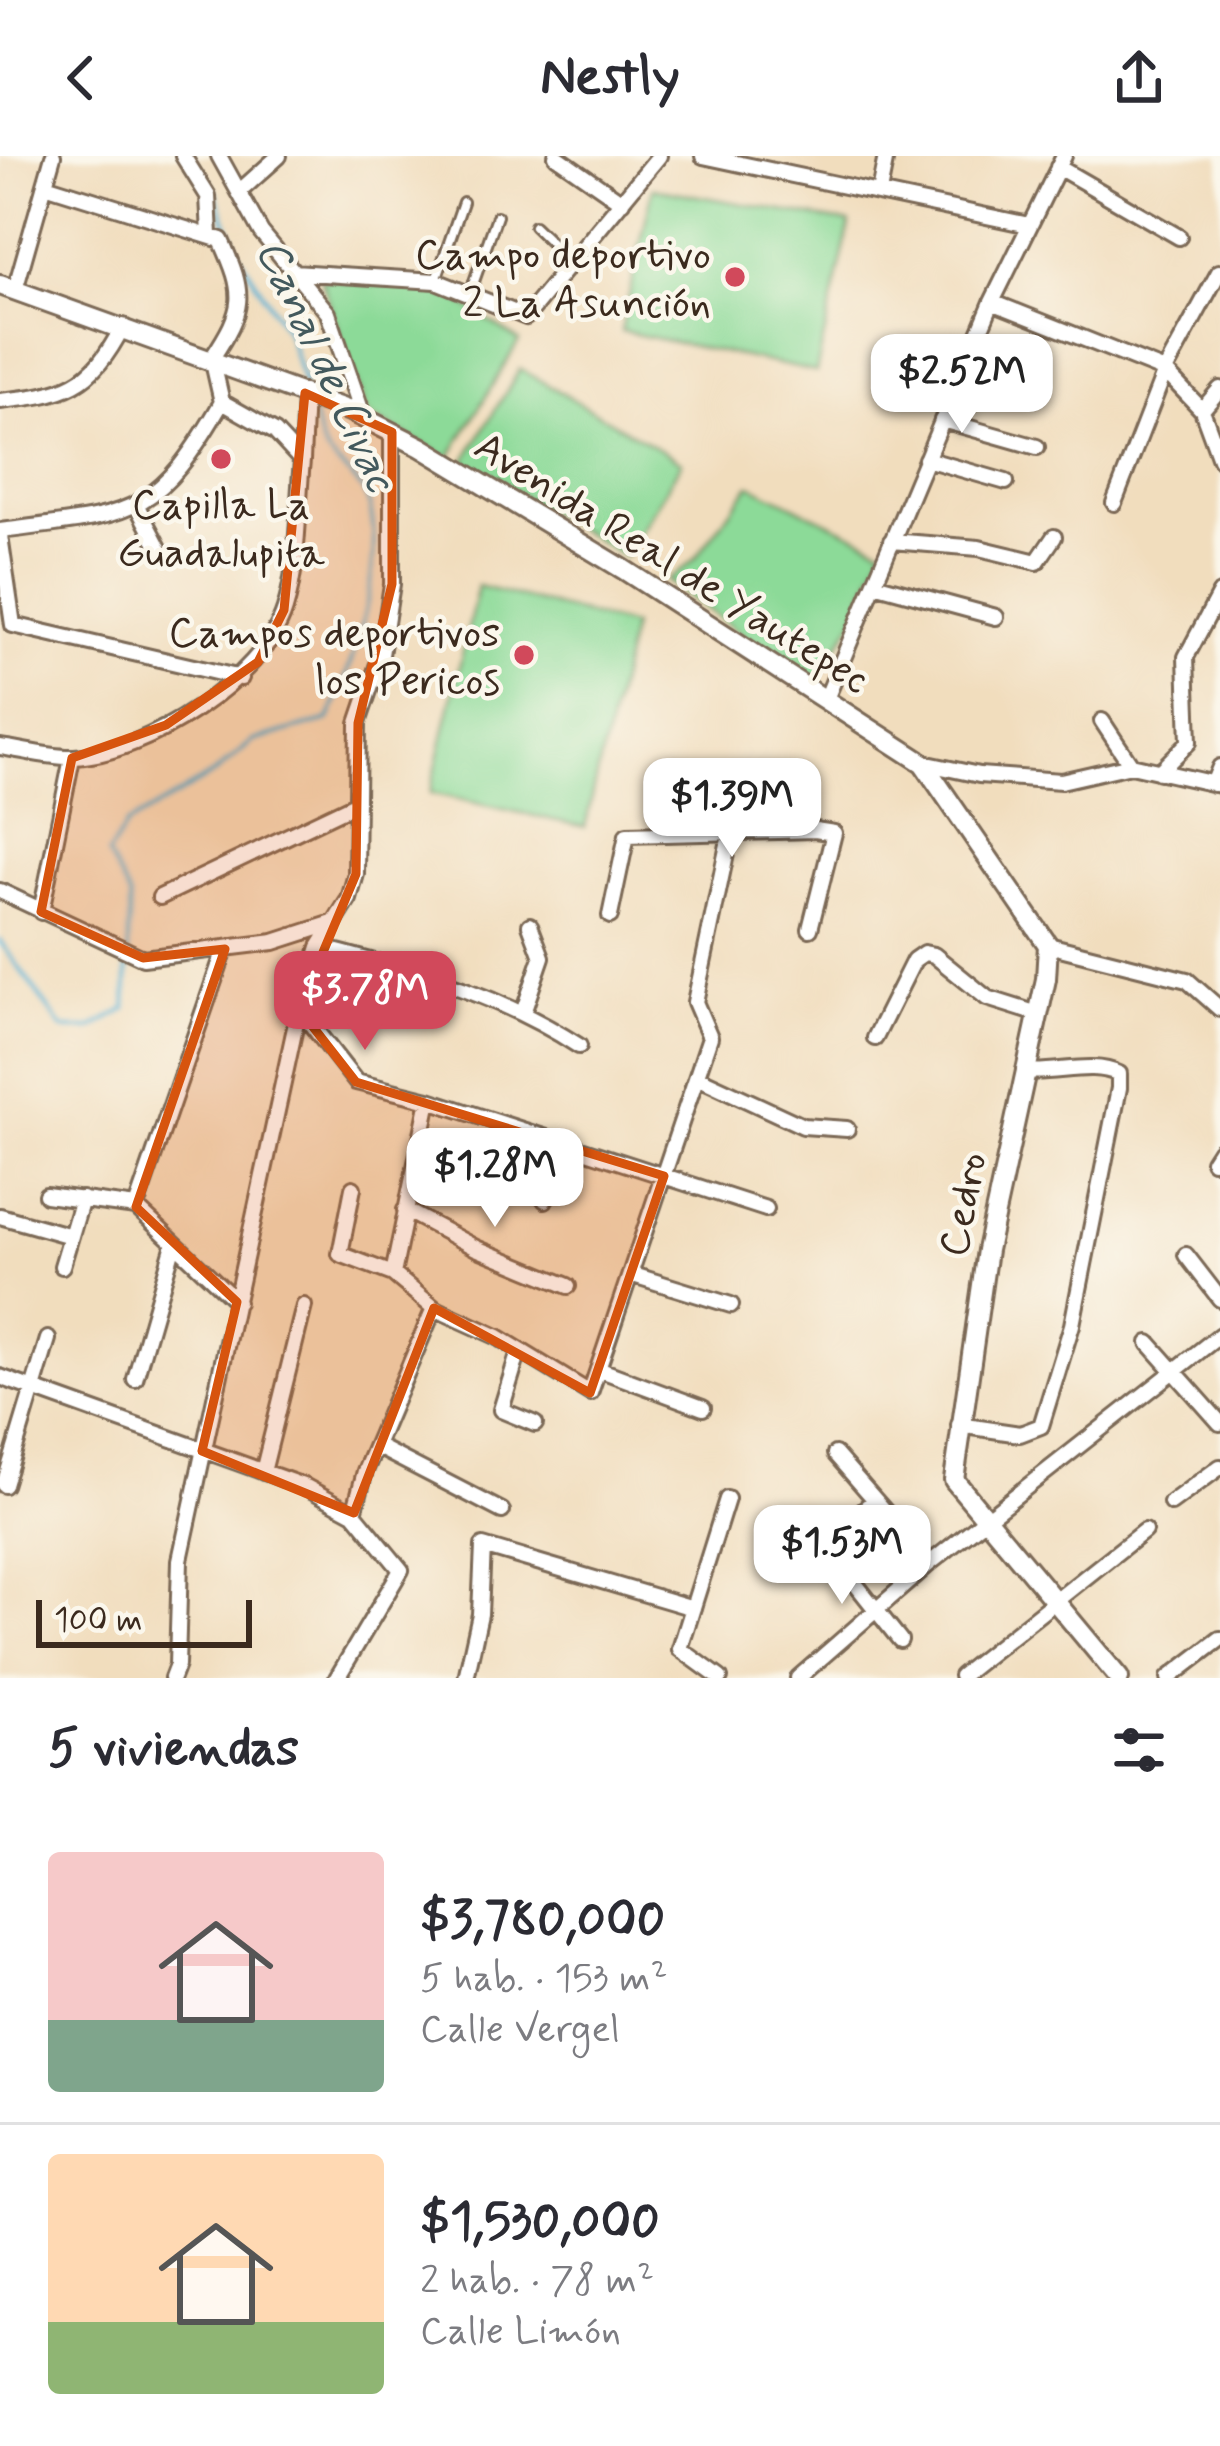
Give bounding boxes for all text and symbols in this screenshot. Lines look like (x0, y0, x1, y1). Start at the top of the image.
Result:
text: Nestly (540, 43, 680, 114)
icon: back (48, 45, 114, 111)
icon: share (1106, 45, 1172, 111)
place label: Campo deportivo 2 La Asunción (415, 229, 711, 332)
water label: Canal de Civac (241, 230, 410, 504)
marker: Campo deportivo 2 La Asunción (722, 264, 748, 290)
pin: $2.52M (864, 334, 1060, 436)
text: $2.52M (898, 347, 1026, 398)
street label: Avenida Real de Yautepec (463, 420, 879, 708)
marker: Capilla La Guadalupita (208, 446, 234, 472)
place label: Capilla La Guadalupita (117, 479, 326, 582)
place label: Campos deportivos los Pericos (169, 607, 500, 710)
marker: Campos deportivos los Pericos (511, 642, 537, 668)
pin: $1.39M (634, 758, 830, 860)
text: $1.39M (670, 771, 794, 822)
pin: $3.78M (267, 951, 463, 1053)
text: $3.78M (301, 964, 429, 1015)
pin: $1.28M (397, 1128, 593, 1230)
text: $1.28M (433, 1141, 557, 1192)
street label: Cedro (927, 1148, 1001, 1262)
pin: $1.53M (744, 1505, 940, 1607)
text: $1.53M (781, 1518, 903, 1569)
scale bar (36, 1594, 252, 1647)
text: 100 m (54, 1599, 143, 1643)
text: 5 viviendas (48, 1717, 299, 1783)
icon: filters (1106, 1717, 1172, 1783)
text: $3,780,000 (420, 1888, 665, 1954)
icon: home (144, 1900, 288, 2044)
text: 5 hab. · 153 m² (420, 1954, 667, 2005)
text: Calle Vergel (420, 2005, 620, 2056)
text: $1,530,000 (420, 2190, 660, 2256)
icon: home (144, 2202, 288, 2346)
text: 2 hab. · 78 m² (420, 2256, 654, 2307)
text: Calle Limón (420, 2307, 621, 2358)

